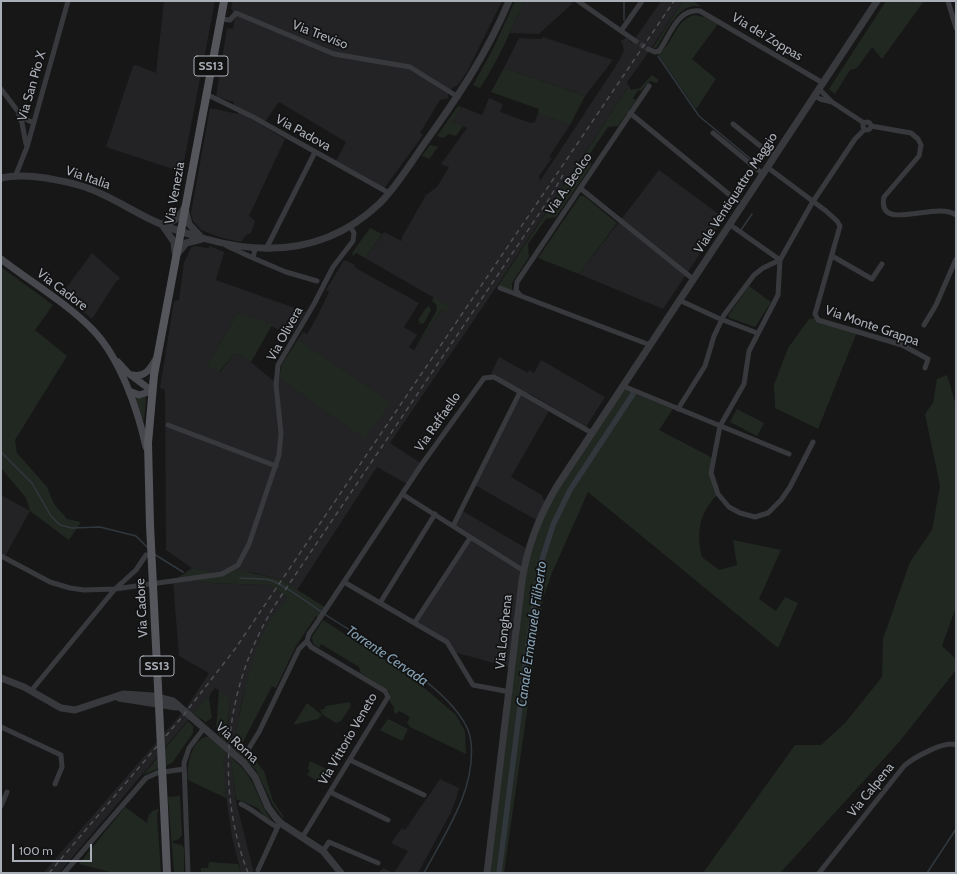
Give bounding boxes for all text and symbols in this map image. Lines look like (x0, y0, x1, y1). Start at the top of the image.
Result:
street label: Via dei Zoppas (729, 10, 805, 64)
street label: Via Treviso (290, 17, 350, 53)
street label: Via San Pio X (15, 49, 49, 123)
road number: SS13 (194, 56, 228, 76)
street label: Via Padova (273, 111, 333, 155)
street label: Viale Ventiquattro Maggio (691, 130, 781, 256)
street label: Via A. Beolco (543, 150, 595, 218)
street label: Via Venezia (162, 160, 188, 226)
street label: Via Italia (64, 163, 112, 193)
street label: Via Cadore (33, 266, 91, 314)
street label: Via Monte Grappa (823, 303, 921, 349)
street label: Via Olivera (264, 304, 306, 364)
street label: Via Raffaello (412, 389, 464, 455)
water label: Canale Emanuele Filiberto (513, 560, 551, 708)
street label: Via Cadore (133, 578, 151, 638)
street label: Via Longhena (492, 594, 516, 670)
water label: Torrente Cervada (343, 622, 431, 690)
road number: SS13 (140, 656, 174, 676)
street label: Via Vittorio Veneto (315, 690, 381, 788)
street label: Via Roma (212, 719, 262, 767)
street label: Via Calpena (844, 760, 898, 820)
scale bar (14, 836, 94, 862)
text: 100 m (19, 843, 53, 858)

